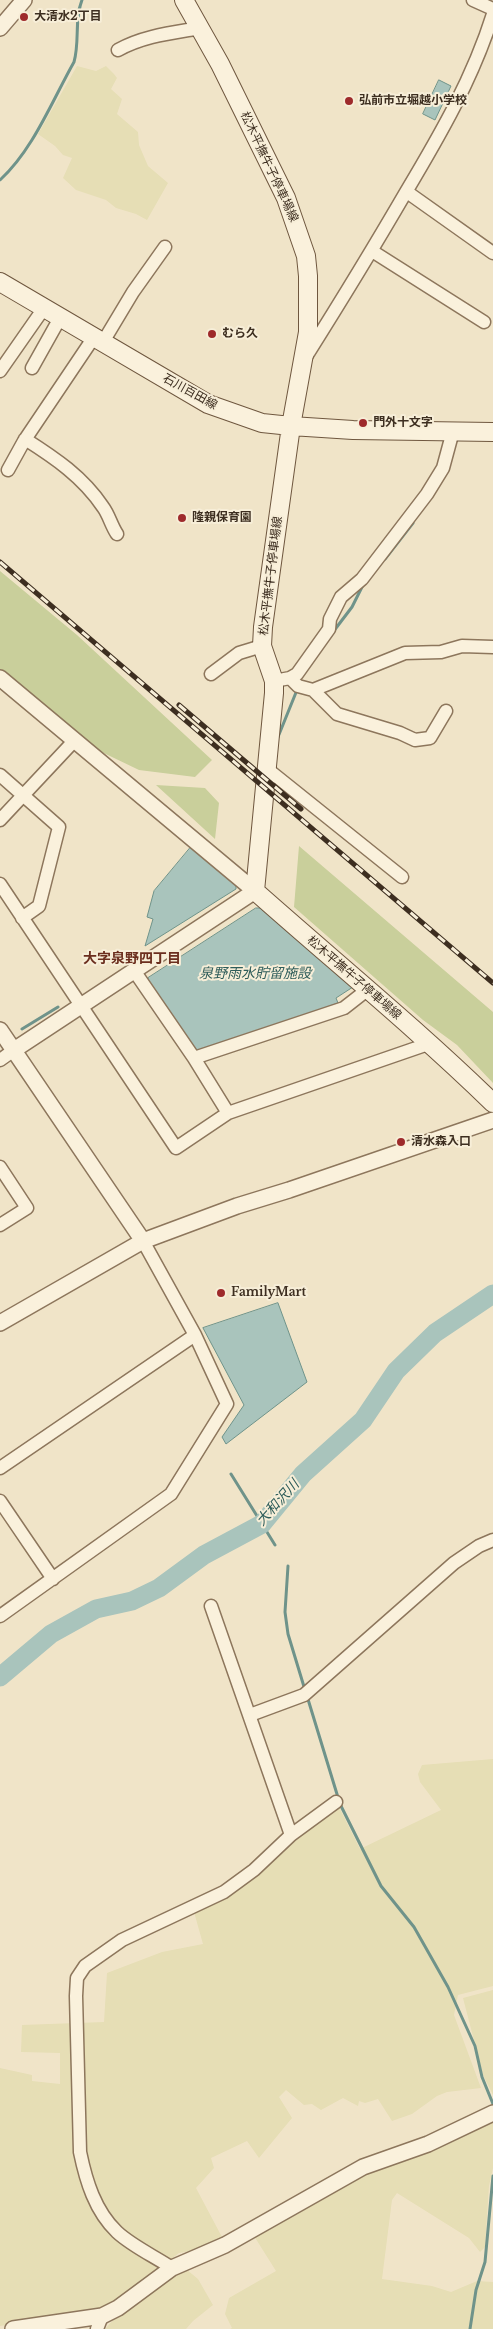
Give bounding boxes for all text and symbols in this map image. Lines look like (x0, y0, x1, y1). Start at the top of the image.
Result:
place label: 大清水2丁目 (34, 10, 102, 24)
marker: 大清水2丁目 (18, 11, 30, 23)
place label: 弘前市立堀越小学校 (359, 94, 467, 108)
marker: 弘前市立堀越小学校 (343, 95, 355, 107)
street label: 松木平撫牛子停車場線 (237, 110, 301, 224)
place label: むら久 (222, 327, 258, 341)
marker: むら久 (206, 328, 218, 340)
street label: 石川百田線 (160, 371, 220, 413)
place label: 門外十文字 (373, 416, 433, 430)
marker: 門外十文字 (357, 417, 369, 429)
place label: 隆親保育園 (192, 511, 252, 525)
marker: 隆親保育園 (176, 512, 188, 524)
street label: 松木平撫牛子停車場線 (257, 516, 285, 636)
street label: 松木平撫牛子停車場線 (304, 933, 404, 1023)
district label: 大字泉野四丁目 (83, 951, 181, 967)
water label: 泉野雨水貯留施設 (199, 966, 311, 982)
place label: 清水森入口 (411, 1135, 471, 1149)
marker: 清水森入口 (395, 1136, 407, 1148)
place label: FamilyMart (231, 1286, 306, 1300)
marker: FamilyMart (215, 1287, 227, 1299)
water label: 大和沢川 (253, 1477, 303, 1529)

